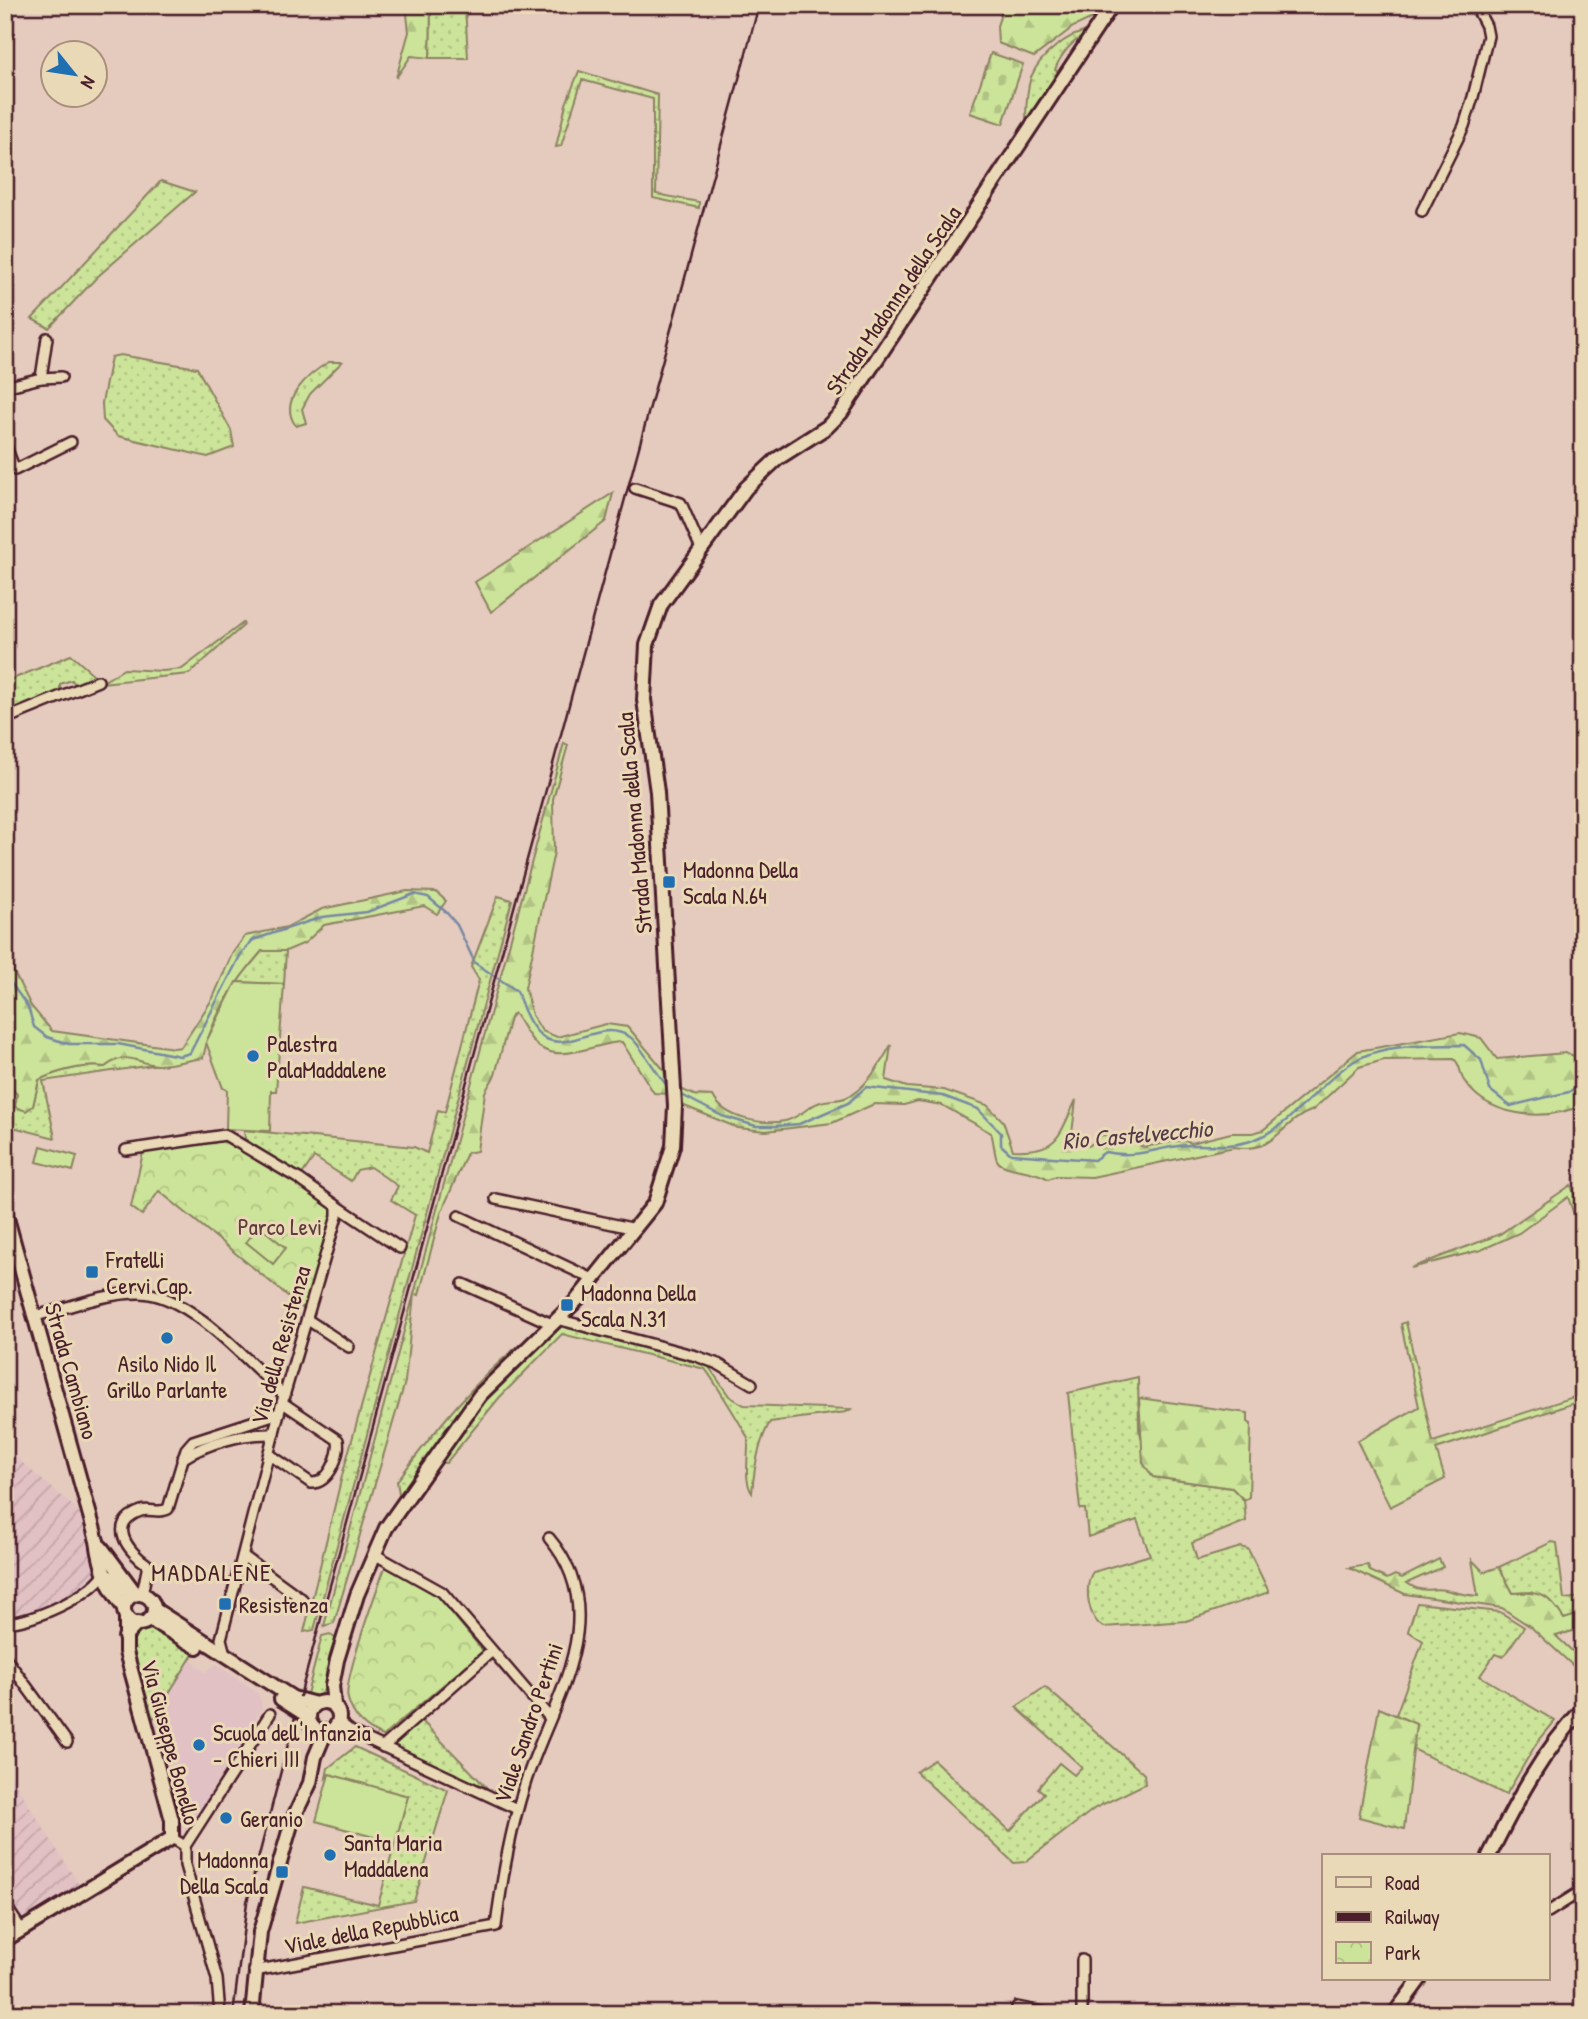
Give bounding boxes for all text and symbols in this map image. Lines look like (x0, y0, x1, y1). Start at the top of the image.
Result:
north arrow (38, 38, 108, 108)
text: N (75, 72, 103, 93)
street label: Strada Madonna della Scala (818, 199, 968, 401)
street label: Strada Madonna della Scala (609, 711, 659, 935)
place label: Madonna Della Scala N.64 (683, 854, 798, 911)
marker: Madonna Della Scala N.64 (661, 874, 677, 890)
place label: Palestra PalaMaddalene (267, 1028, 387, 1085)
marker: Palestra PalaMaddalene (245, 1048, 261, 1064)
water label: Rio Castelvecchio (1061, 1111, 1216, 1156)
park label: Parco Levi (238, 1211, 322, 1242)
place label: Fratelli Cervi Cap. (105, 1244, 193, 1301)
street label: Via della Resistenza (243, 1262, 317, 1428)
marker: Fratelli Cervi Cap. (84, 1264, 100, 1280)
place label: Madonna Della Scala N.31 (581, 1277, 696, 1334)
marker: Madonna Della Scala N.31 (559, 1297, 575, 1313)
street label: Strada Cambiano (38, 1299, 106, 1443)
marker: Asilo Nido Il Grillo Parlante (159, 1330, 175, 1346)
place label: Asilo Nido Il Grillo Parlante (106, 1348, 228, 1405)
district label: MADDALENE (151, 1556, 273, 1588)
place label: Resistenza (239, 1589, 328, 1620)
marker: Resistenza (217, 1596, 233, 1612)
street label: Viale Sandro Pertini (486, 1639, 570, 1807)
street label: Via Giuseppe Bonello (134, 1656, 208, 1828)
place label: Scuola dell'Infanzia - Chieri III (213, 1717, 371, 1774)
marker: Scuola dell'Infanzia - Chieri III (191, 1737, 207, 1753)
place label: Geranio (240, 1803, 303, 1834)
marker: Geranio (218, 1810, 234, 1826)
place label: Santa Maria Maddalena (344, 1827, 442, 1884)
place label: Madonna Della Scala (180, 1844, 268, 1901)
marker: Santa Maria Maddalena (322, 1847, 338, 1863)
legend (1322, 1854, 1550, 1980)
marker: Madonna Della Scala (274, 1864, 290, 1880)
text: Road (1385, 1868, 1419, 1897)
street label: Viale della Repubblica (281, 1897, 461, 1961)
text: Railway (1385, 1902, 1440, 1931)
text: Park (1385, 1938, 1420, 1967)

